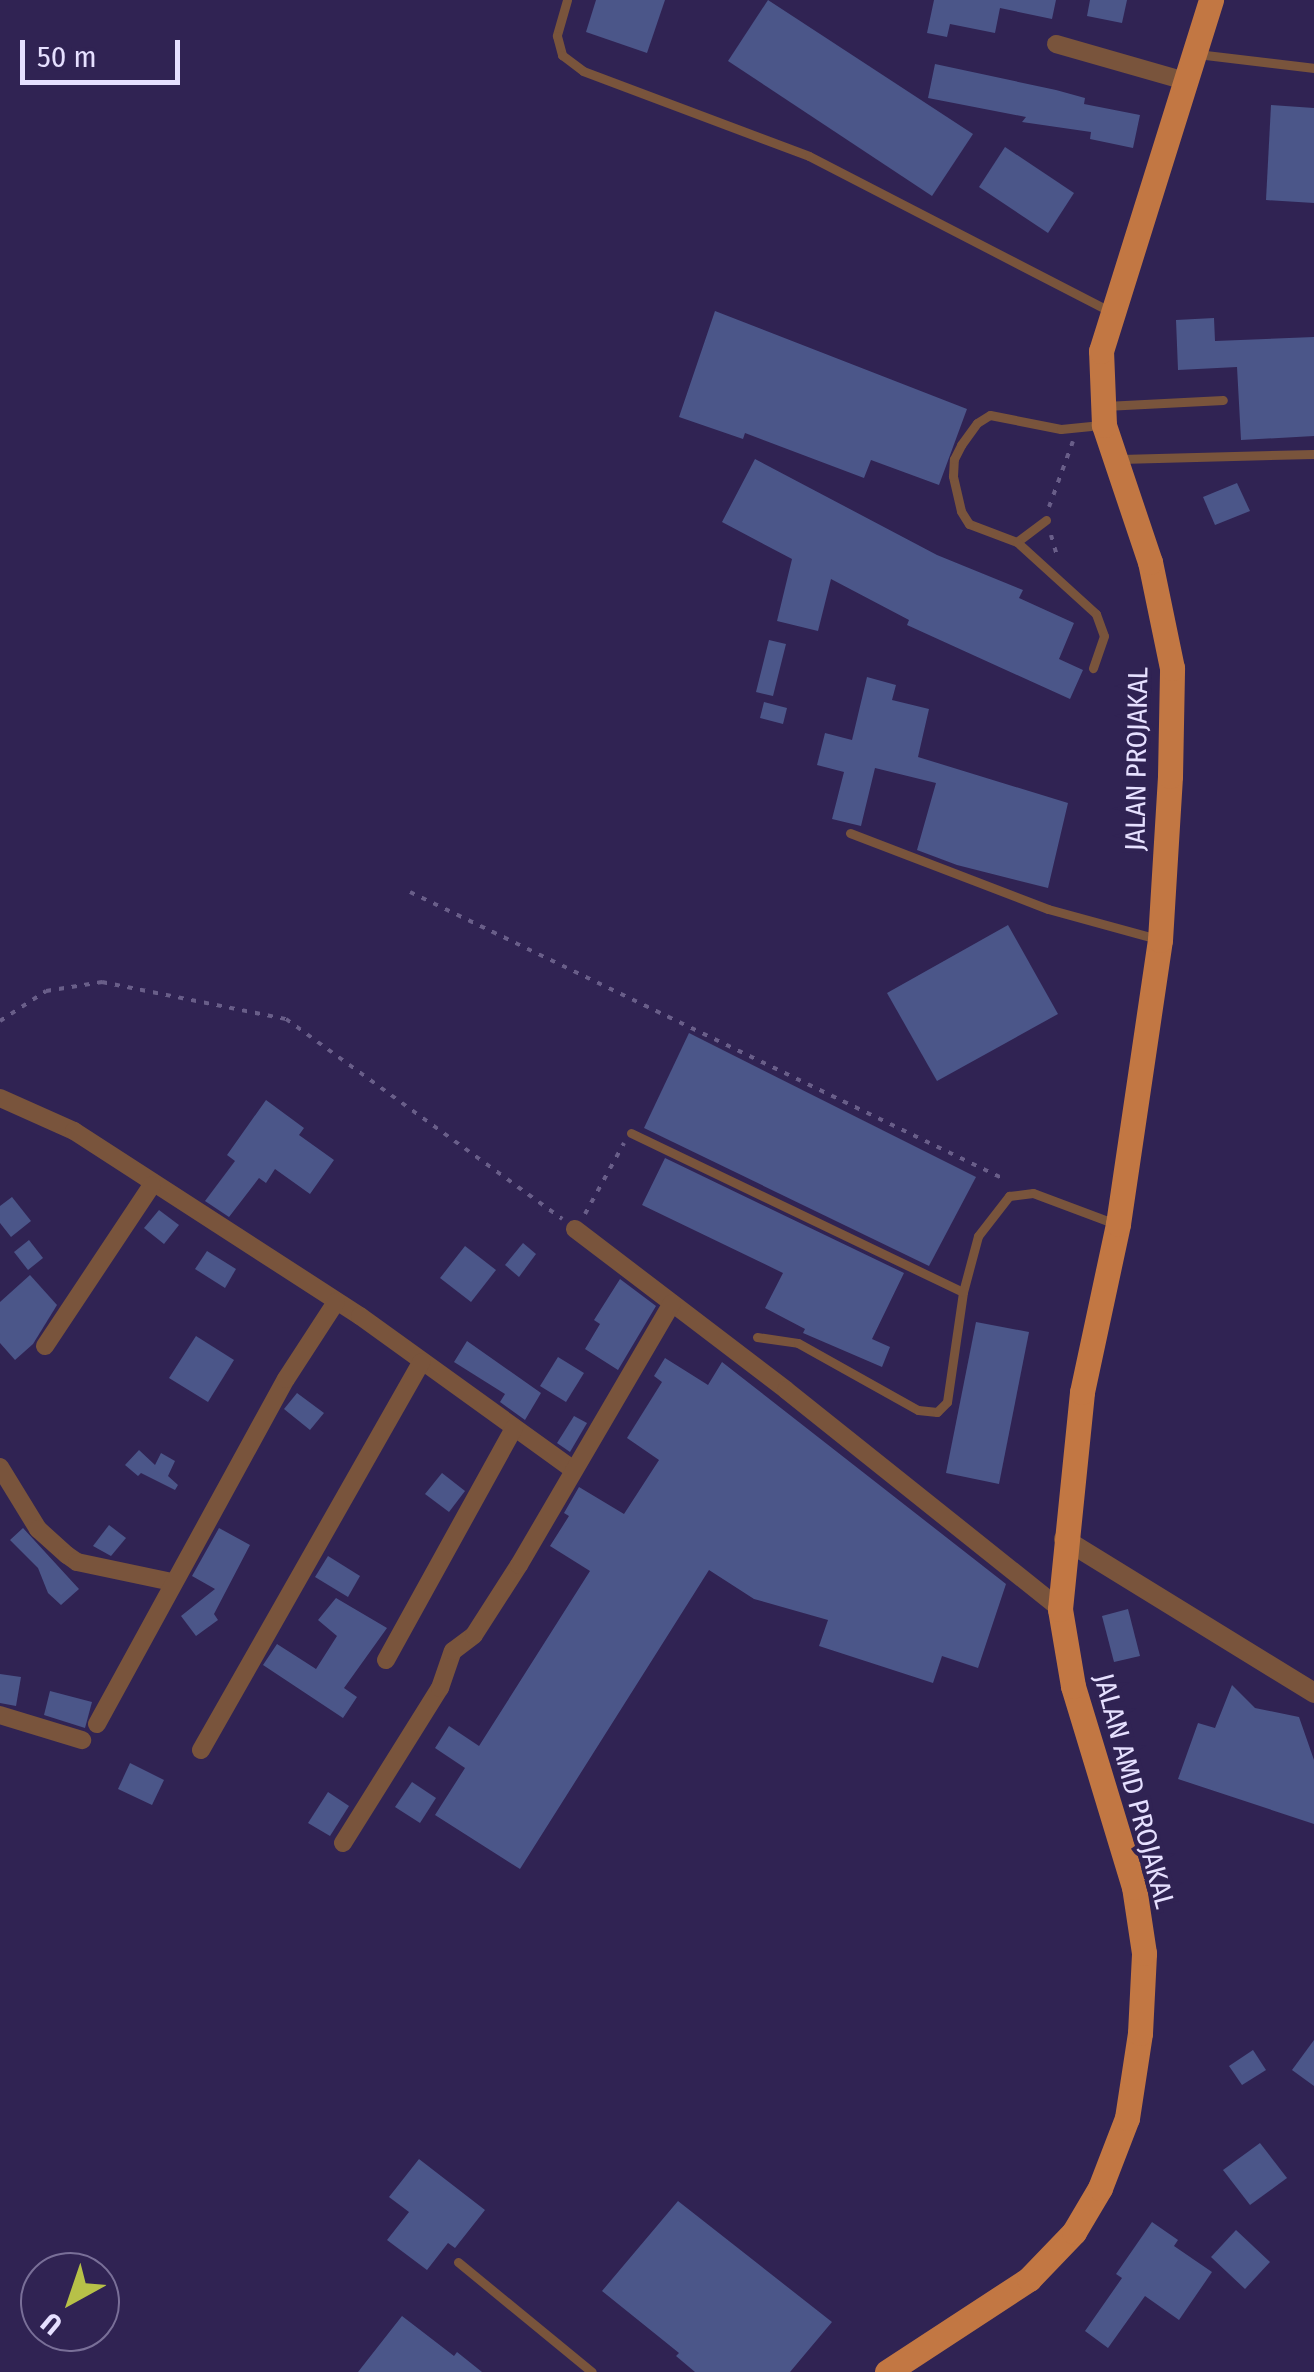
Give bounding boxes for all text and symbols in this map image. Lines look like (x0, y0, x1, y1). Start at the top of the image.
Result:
scale bar (25, 20, 185, 82)
text: 50 m (37, 39, 97, 75)
street label: JALAN PROJAKAL (1119, 667, 1155, 851)
street label: JALAN AMD PROJAKAL (1086, 1670, 1182, 1912)
north arrow (20, 2252, 120, 2352)
text: U (35, 2306, 69, 2342)

